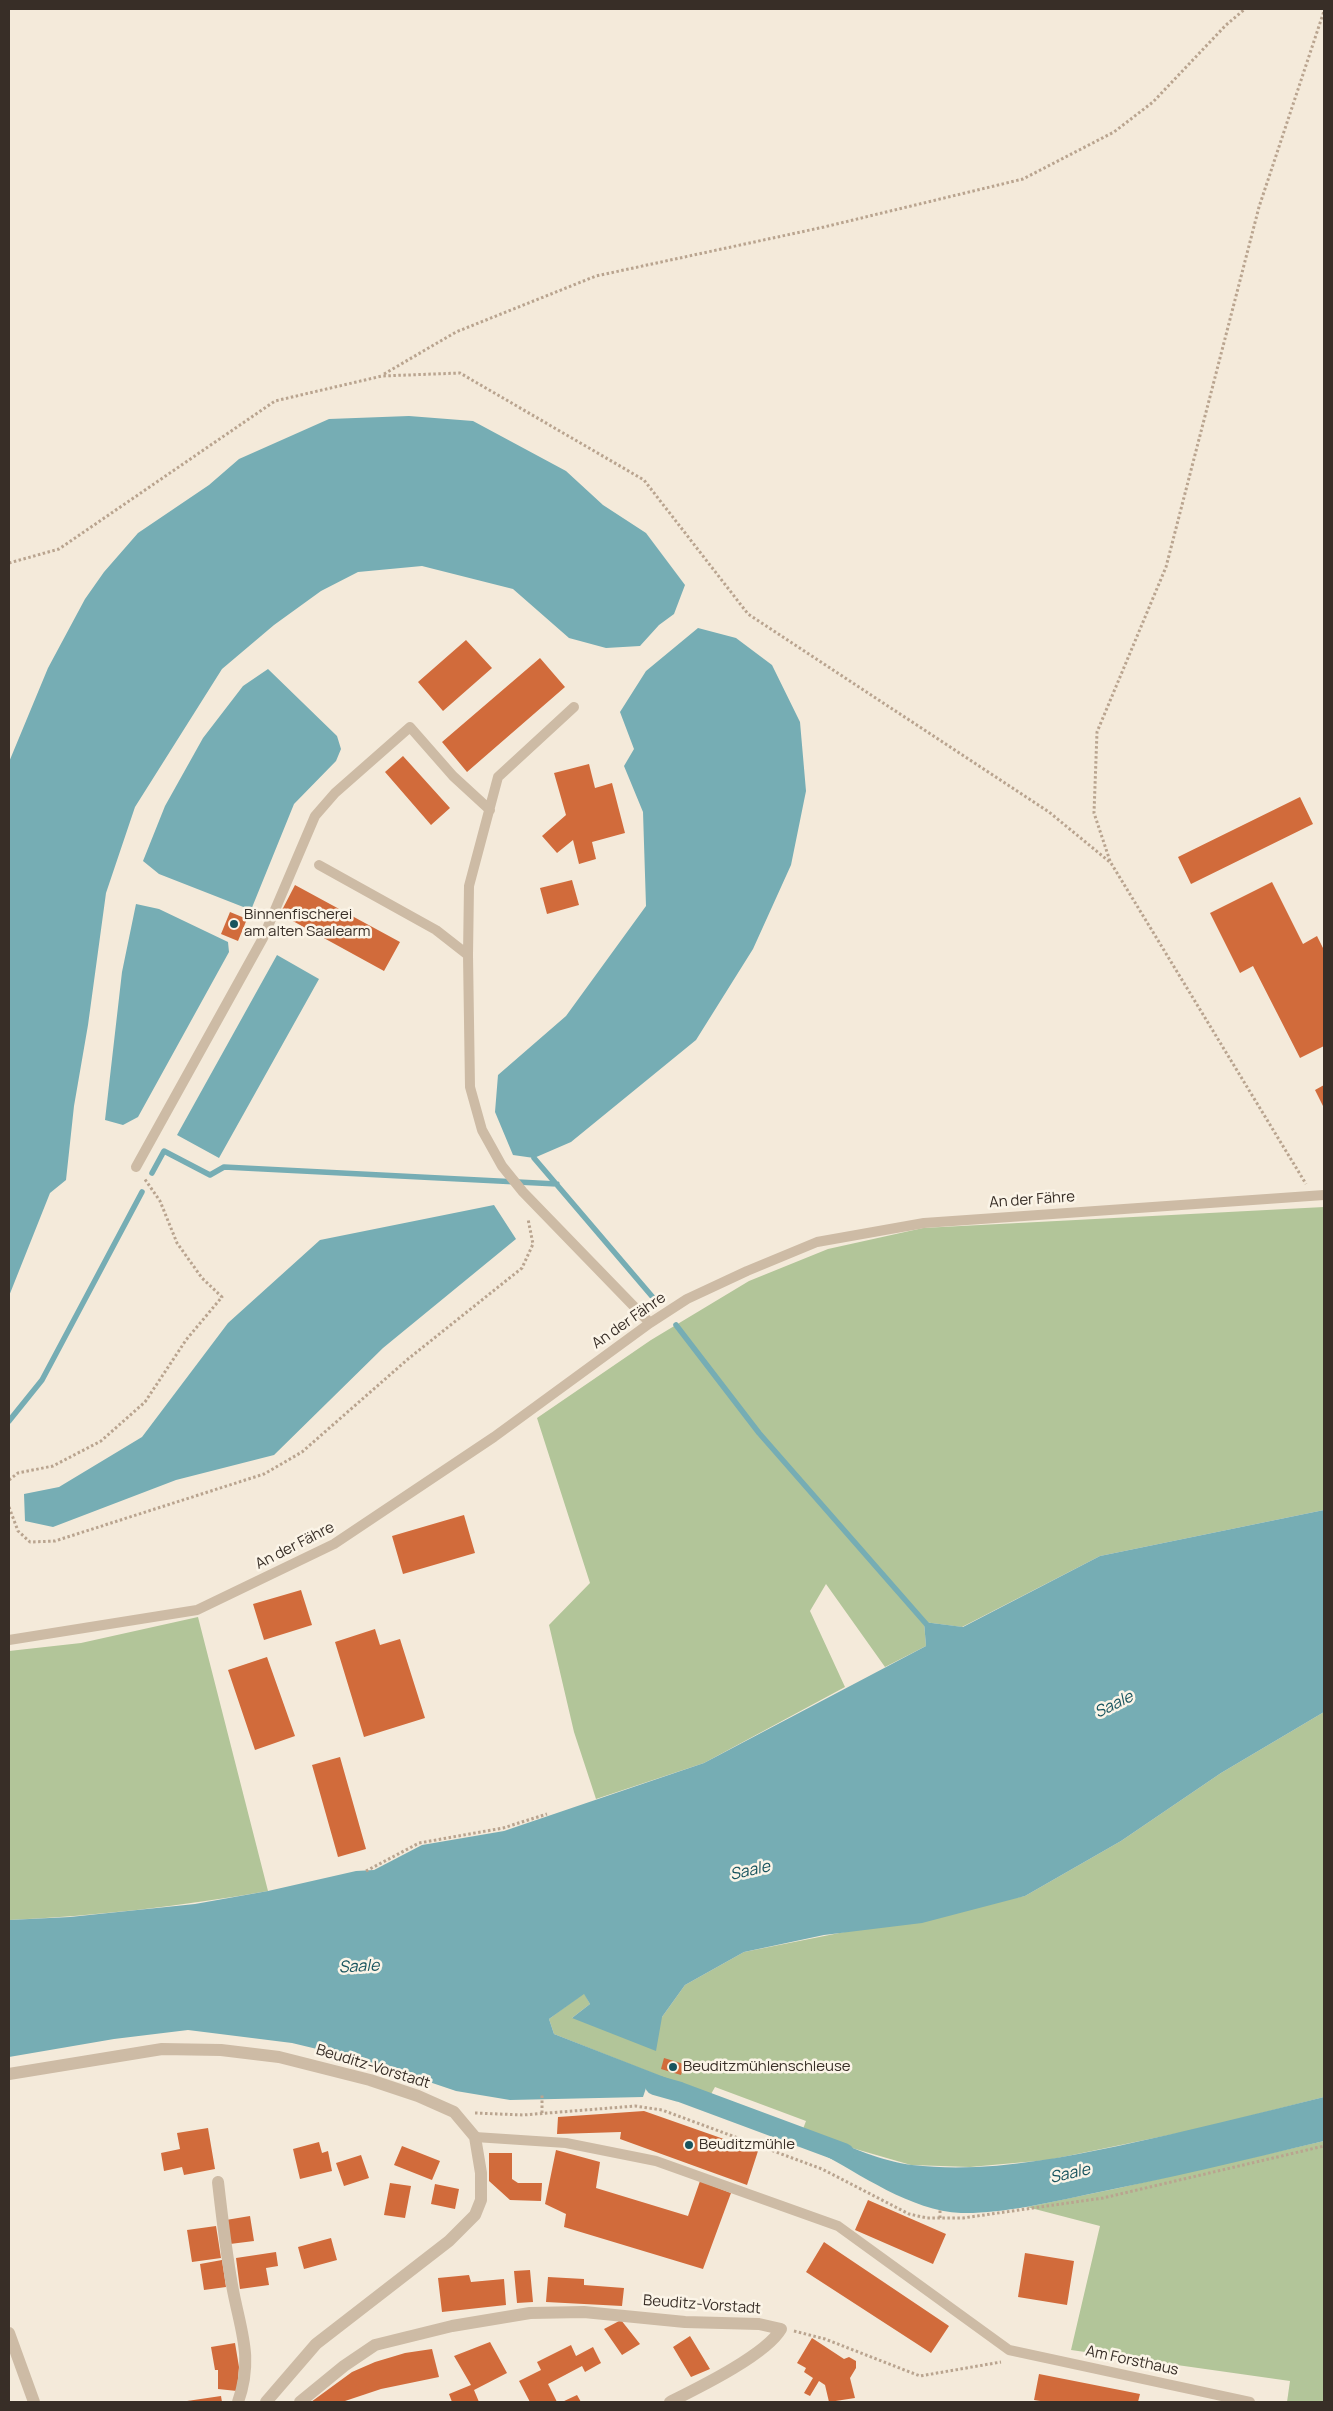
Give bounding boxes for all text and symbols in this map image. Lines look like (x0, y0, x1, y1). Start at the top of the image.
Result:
place label: Binnenfischerei am alten Saalearm (244, 906, 371, 941)
marker: Binnenfischerei am alten Saalearm (228, 918, 240, 930)
street label: An der Fähre (988, 1188, 1076, 1212)
street label: An der Fähre (589, 1289, 669, 1353)
street label: An der Fähre (253, 1518, 337, 1574)
water label: Saale (1091, 1687, 1137, 1723)
water label: Saale (728, 1857, 772, 1885)
water label: Saale (338, 1956, 380, 1978)
street label: Beuditz-Vorstadt (314, 2041, 432, 2093)
place label: Beuditzmühlenschleuse (683, 2058, 851, 2076)
marker: Beuditzmühlenschleuse (667, 2061, 679, 2073)
place label: Beuditzmühle (699, 2136, 795, 2154)
marker: Beuditzmühle (683, 2139, 695, 2151)
water label: Saale (1048, 2160, 1092, 2188)
street label: Beuditz-Vorstadt (642, 2292, 762, 2318)
street label: Am Forsthaus (1084, 2342, 1180, 2380)

